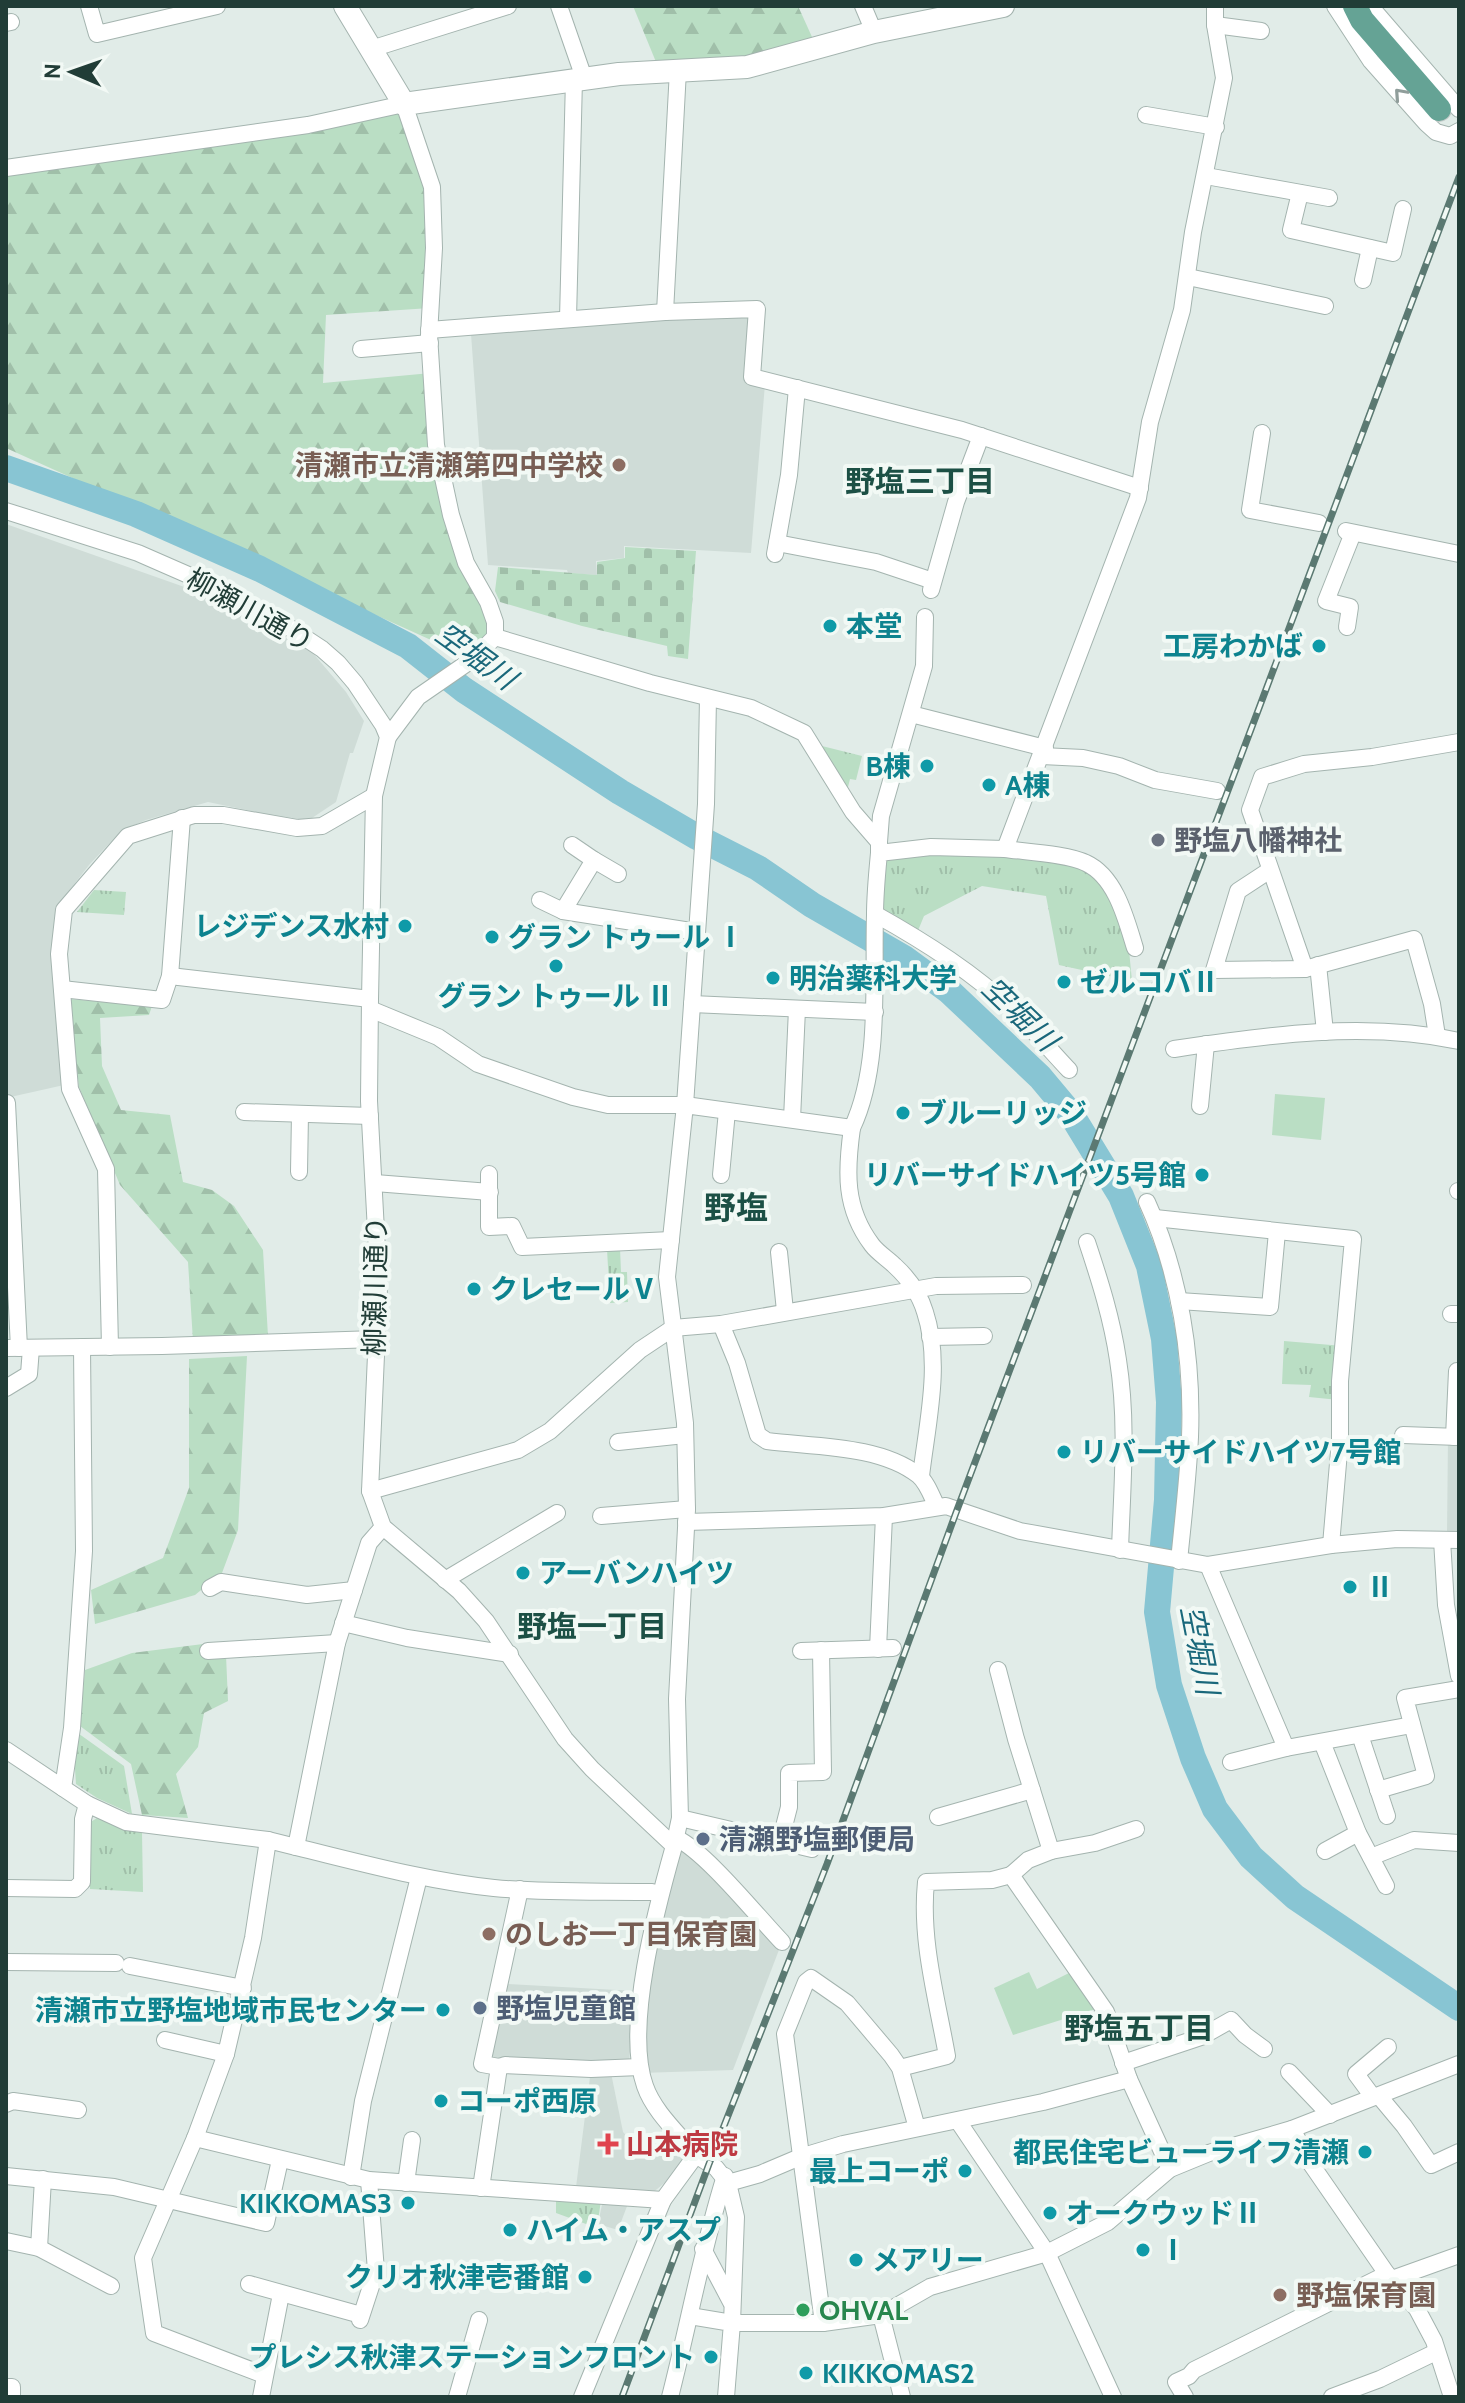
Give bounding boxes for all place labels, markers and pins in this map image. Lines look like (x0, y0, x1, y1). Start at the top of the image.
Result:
place label: 清瀬市立清瀬第四中学校 (295, 448, 603, 482)
marker: 清瀬市立清瀬第四中学校 (610, 456, 628, 474)
place label: 本堂 (846, 609, 902, 643)
marker: 本堂 (821, 617, 839, 635)
place label: 工房わかば (1163, 629, 1303, 663)
marker: 工房わかば (1310, 637, 1328, 655)
place label: B棟 (865, 749, 911, 783)
marker: B棟 (918, 757, 936, 775)
place label: A棟 (1005, 768, 1051, 802)
marker: A棟 (980, 776, 998, 794)
place label: 野塩八幡神社 (1174, 823, 1342, 857)
marker: 野塩八幡神社 (1149, 831, 1167, 849)
place label: レジデンス水村 (194, 909, 389, 943)
marker: レジデンス水村 (396, 917, 414, 935)
place label: グラン トゥール Ⅰ (508, 920, 745, 954)
marker: グラン トゥール Ⅰ (483, 928, 501, 946)
marker: グラン トゥール Ⅱ (547, 957, 565, 975)
place label: 明治薬科大学 (789, 961, 957, 995)
place label: ゼルコバⅡ (1080, 965, 1219, 999)
marker: 明治薬科大学 (764, 969, 782, 987)
marker: ゼルコバⅡ (1055, 973, 1073, 991)
place label: グラン トゥール Ⅱ (438, 979, 674, 1013)
place label: ブルーリッジ (919, 1096, 1087, 1130)
marker: ブルーリッジ (894, 1104, 912, 1122)
place label: リバーサイドハイツ5号館 (864, 1158, 1186, 1192)
marker: リバーサイドハイツ5号館 (1193, 1166, 1211, 1184)
place label: クレセールⅤ (490, 1272, 658, 1306)
marker: クレセールⅤ (465, 1280, 483, 1298)
place label: リバーサイドハイツ7号館 (1080, 1435, 1401, 1469)
marker: リバーサイドハイツ7号館 (1055, 1443, 1073, 1461)
place label: アーバンハイツ (539, 1556, 734, 1590)
marker: アーバンハイツ (514, 1564, 532, 1582)
place label: Ⅱ (1366, 1570, 1394, 1604)
marker: Ⅱ (1341, 1578, 1359, 1596)
place label: 清瀬野塩郵便局 (719, 1822, 915, 1856)
marker: 清瀬野塩郵便局 (694, 1830, 712, 1848)
place label: のしお一丁目保育園 (505, 1917, 757, 1951)
marker: のしお一丁目保育園 (480, 1925, 498, 1943)
place label: 野塩児童館 (496, 1991, 636, 2025)
place label: 清瀬市立野塩地域市民センター (35, 1993, 427, 2027)
marker: 野塩児童館 (471, 1999, 489, 2017)
marker: 清瀬市立野塩地域市民センター (434, 2001, 452, 2019)
place label: コーポ西原 (457, 2084, 597, 2118)
marker: コーポ西原 (432, 2092, 450, 2110)
place label: 山本病院 (626, 2127, 738, 2161)
marker: 山本病院 (597, 2133, 619, 2155)
place label: 都民住宅ビューライフ清瀬 (1013, 2135, 1349, 2169)
marker: 都民住宅ビューライフ清瀬 (1356, 2143, 1374, 2161)
place label: 最上コーポ (809, 2154, 949, 2188)
marker: 最上コーポ (956, 2162, 974, 2180)
place label: KIKKOMAS3 (239, 2186, 392, 2220)
marker: KIKKOMAS3 (399, 2194, 417, 2212)
place label: オークウッドⅡ (1066, 2196, 1262, 2230)
marker: オークウッドⅡ (1041, 2204, 1059, 2222)
place label: ハイム・アスプ (526, 2213, 721, 2247)
marker: ハイム・アスプ (501, 2221, 519, 2239)
place label: Ⅰ (1159, 2233, 1187, 2267)
marker: Ⅰ (1134, 2241, 1152, 2259)
place label: メアリー (872, 2243, 984, 2277)
marker: メアリー (847, 2251, 865, 2269)
place label: クリオ秋津壱番館 (345, 2260, 569, 2294)
marker: クリオ秋津壱番館 (576, 2268, 594, 2286)
place label: 野塩保育園 (1296, 2278, 1436, 2312)
marker: 野塩保育園 (1271, 2286, 1289, 2304)
place label: OHVAL (819, 2293, 908, 2327)
marker: OHVAL (794, 2301, 812, 2319)
place label: プレシス秋津ステーションフロント (248, 2340, 695, 2374)
marker: プレシス秋津ステーションフロント (702, 2348, 720, 2366)
place label: KIKKOMAS2 (822, 2356, 975, 2390)
marker: KIKKOMAS2 (797, 2364, 815, 2382)

